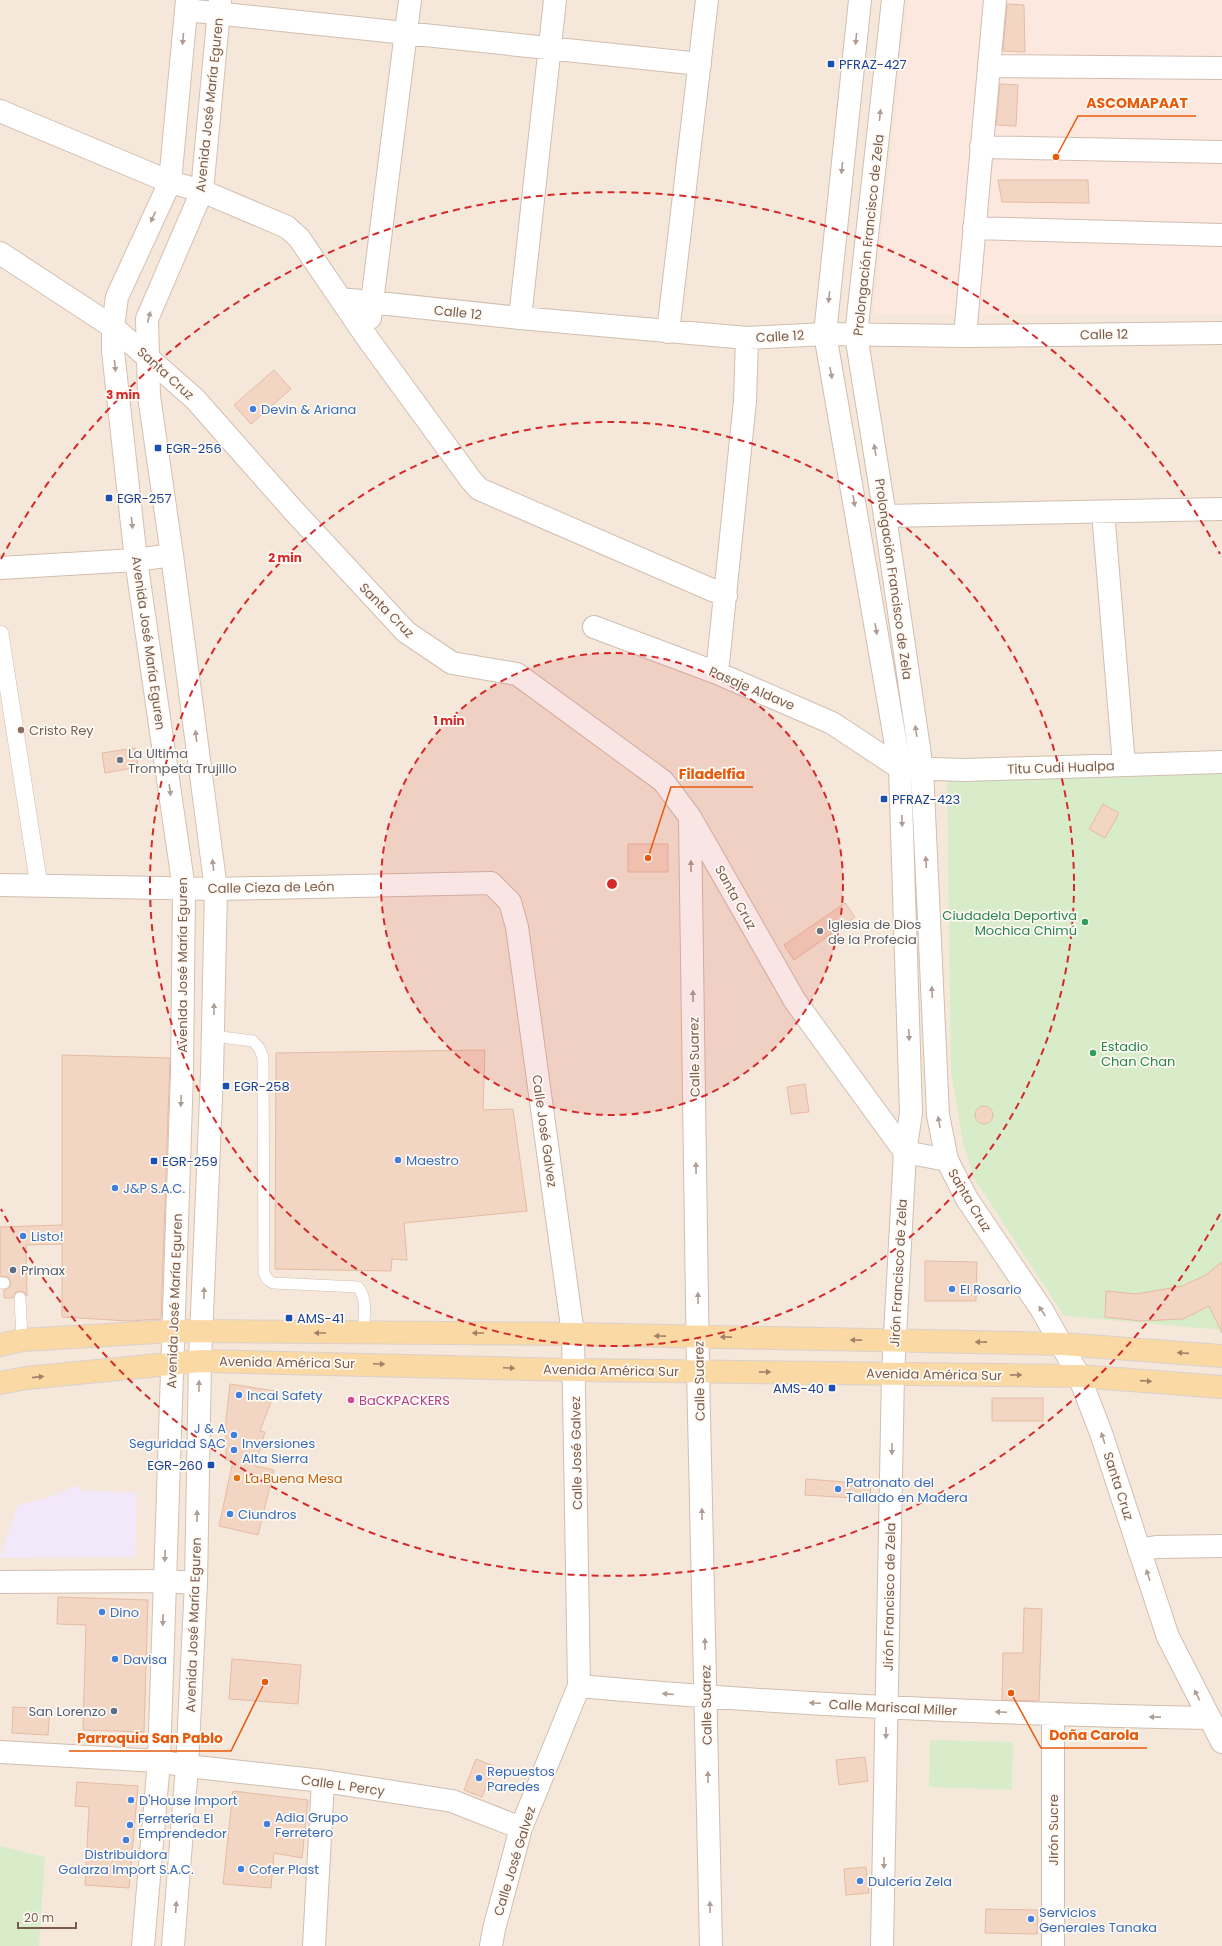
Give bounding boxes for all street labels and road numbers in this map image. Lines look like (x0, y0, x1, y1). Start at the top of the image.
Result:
street label: Avenida José María Eguren (191, 17, 228, 193)
street label: Prolongación Francisco de Zela (848, 133, 889, 337)
street label: Calle 12 (433, 301, 483, 324)
street label: Calle 12 (1080, 325, 1128, 344)
street label: Calle 12 (755, 326, 805, 347)
street label: Santa Cruz (133, 343, 198, 404)
street label: Prolongación Francisco de Zela (870, 477, 917, 681)
street label: Avenida José María Eguren (127, 555, 170, 731)
street label: Santa Cruz (355, 579, 418, 642)
street label: Pasaje Aldave (706, 662, 798, 715)
street label: Titu Cudi Hualpa (1007, 756, 1115, 779)
street label: Santa Cruz (710, 862, 761, 933)
street label: Avenida José María Eguren (173, 877, 192, 1053)
street label: Calle Cieza de León (207, 877, 335, 898)
street label: Calle Suarez (684, 1017, 705, 1097)
street label: Calle José Galvez (527, 1073, 562, 1189)
street label: Santa Cruz (943, 1165, 996, 1236)
street label: Jirón Francisco de Zela (885, 1198, 912, 1348)
street label: Avenida José María Eguren (162, 1213, 187, 1389)
street label: Calle Suarez (689, 1341, 710, 1421)
street label: Avenida América Sur (219, 1352, 355, 1373)
street label: Avenida América Sur (543, 1360, 679, 1381)
street label: Avenida América Sur (866, 1364, 1002, 1385)
street label: Calle José Galvez (566, 1396, 587, 1510)
street label: Santa Cruz (1099, 1450, 1139, 1523)
street label: Jirón Francisco de Zela (879, 1523, 900, 1671)
street label: Avenida José María Eguren (181, 1537, 206, 1713)
street label: Calle Suarez (696, 1665, 717, 1745)
street label: Calle Mariscal Miller (828, 1695, 958, 1720)
street label: Calle L. Percy (300, 1770, 387, 1801)
street label: Jirón Sucre (1044, 1794, 1063, 1866)
street label: Calle José Galvez (489, 1804, 540, 1918)

